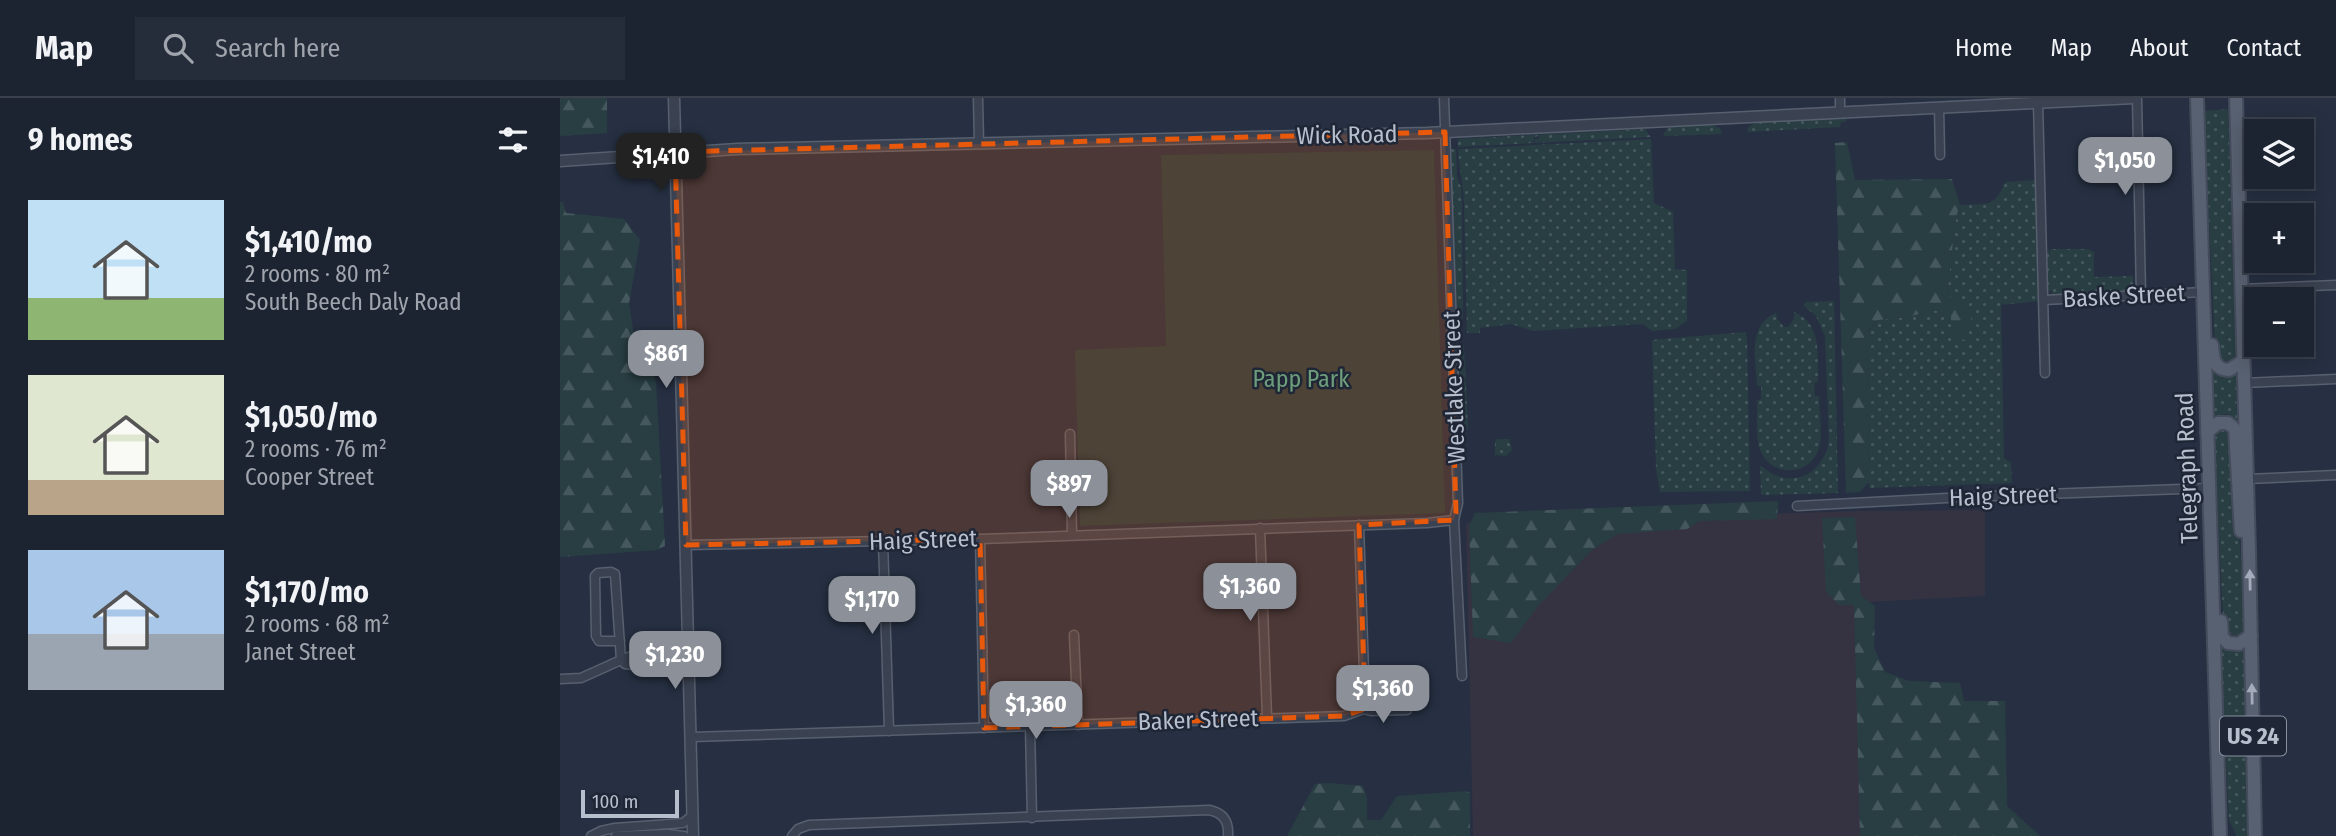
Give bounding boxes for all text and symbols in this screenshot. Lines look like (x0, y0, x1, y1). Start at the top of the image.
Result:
search box (135, 17, 625, 80)
text: Map (35, 28, 93, 68)
icon: search (159, 29, 197, 67)
text: Search here (215, 33, 340, 64)
text: Home (1955, 34, 2012, 62)
text: Map (2050, 34, 2092, 62)
text: About (2130, 34, 2188, 62)
text: Contact (2226, 34, 2301, 62)
map controls (2244, 119, 2314, 357)
button: layers (2244, 119, 2314, 189)
street label: Wick Road (1296, 120, 1398, 150)
icon: filters (494, 121, 532, 159)
text: 9 homes (28, 122, 133, 158)
pin: $1,410 (604, 134, 718, 193)
pin: $1,050 (2068, 138, 2182, 197)
text: $1,410 (632, 142, 690, 170)
text: $1,050 (2094, 146, 2156, 174)
button: + (2244, 203, 2314, 273)
text: $1,410/mo (245, 224, 372, 260)
icon: home (84, 228, 168, 312)
text: 2 rooms · 80 m² (245, 260, 390, 288)
street label: Baske Street (2062, 279, 2186, 313)
button: − (2244, 287, 2314, 357)
text: South Beech Daly Road (245, 288, 462, 316)
street label: Westlake Street (1437, 310, 1471, 464)
pin: $861 (625, 330, 707, 390)
text: $861 (644, 339, 688, 367)
park label: Papp Park (1253, 365, 1350, 393)
street label: Telegraph Road (2170, 392, 2204, 544)
text: $1,050/mo (245, 399, 377, 435)
icon: home (84, 403, 168, 487)
text: 2 rooms · 76 m² (245, 435, 387, 463)
pin: $897 (1028, 460, 1110, 520)
text: Cooper Street (245, 463, 374, 491)
text: $897 (1047, 469, 1091, 497)
street label: Haig Street (1948, 480, 2058, 512)
street label: Haig Street (868, 524, 978, 556)
pin: $1,360 (1193, 564, 1307, 623)
one-way arrow (2244, 569, 2255, 591)
text: $1,360 (1219, 572, 1281, 600)
text: $1,170/mo (245, 574, 369, 610)
pin: $1,170 (815, 576, 929, 636)
icon: home (84, 578, 168, 662)
text: $1,170 (844, 585, 900, 613)
text: 2 rooms · 68 m² (245, 610, 390, 638)
pin: $1,230 (618, 632, 732, 691)
text: Janet Street (245, 638, 356, 666)
text: $1,230 (645, 640, 705, 668)
pin: $1,360 (1326, 666, 1440, 725)
text: $1,360 (1352, 674, 1414, 702)
pin: $1,360 (979, 682, 1093, 741)
one-way arrow (2246, 683, 2258, 705)
text: $1,360 (1005, 690, 1067, 718)
street label: Baker Street (1137, 704, 1259, 736)
road number: US 24 (2220, 716, 2286, 756)
scale bar (581, 787, 679, 819)
text: 100 m (592, 790, 638, 813)

